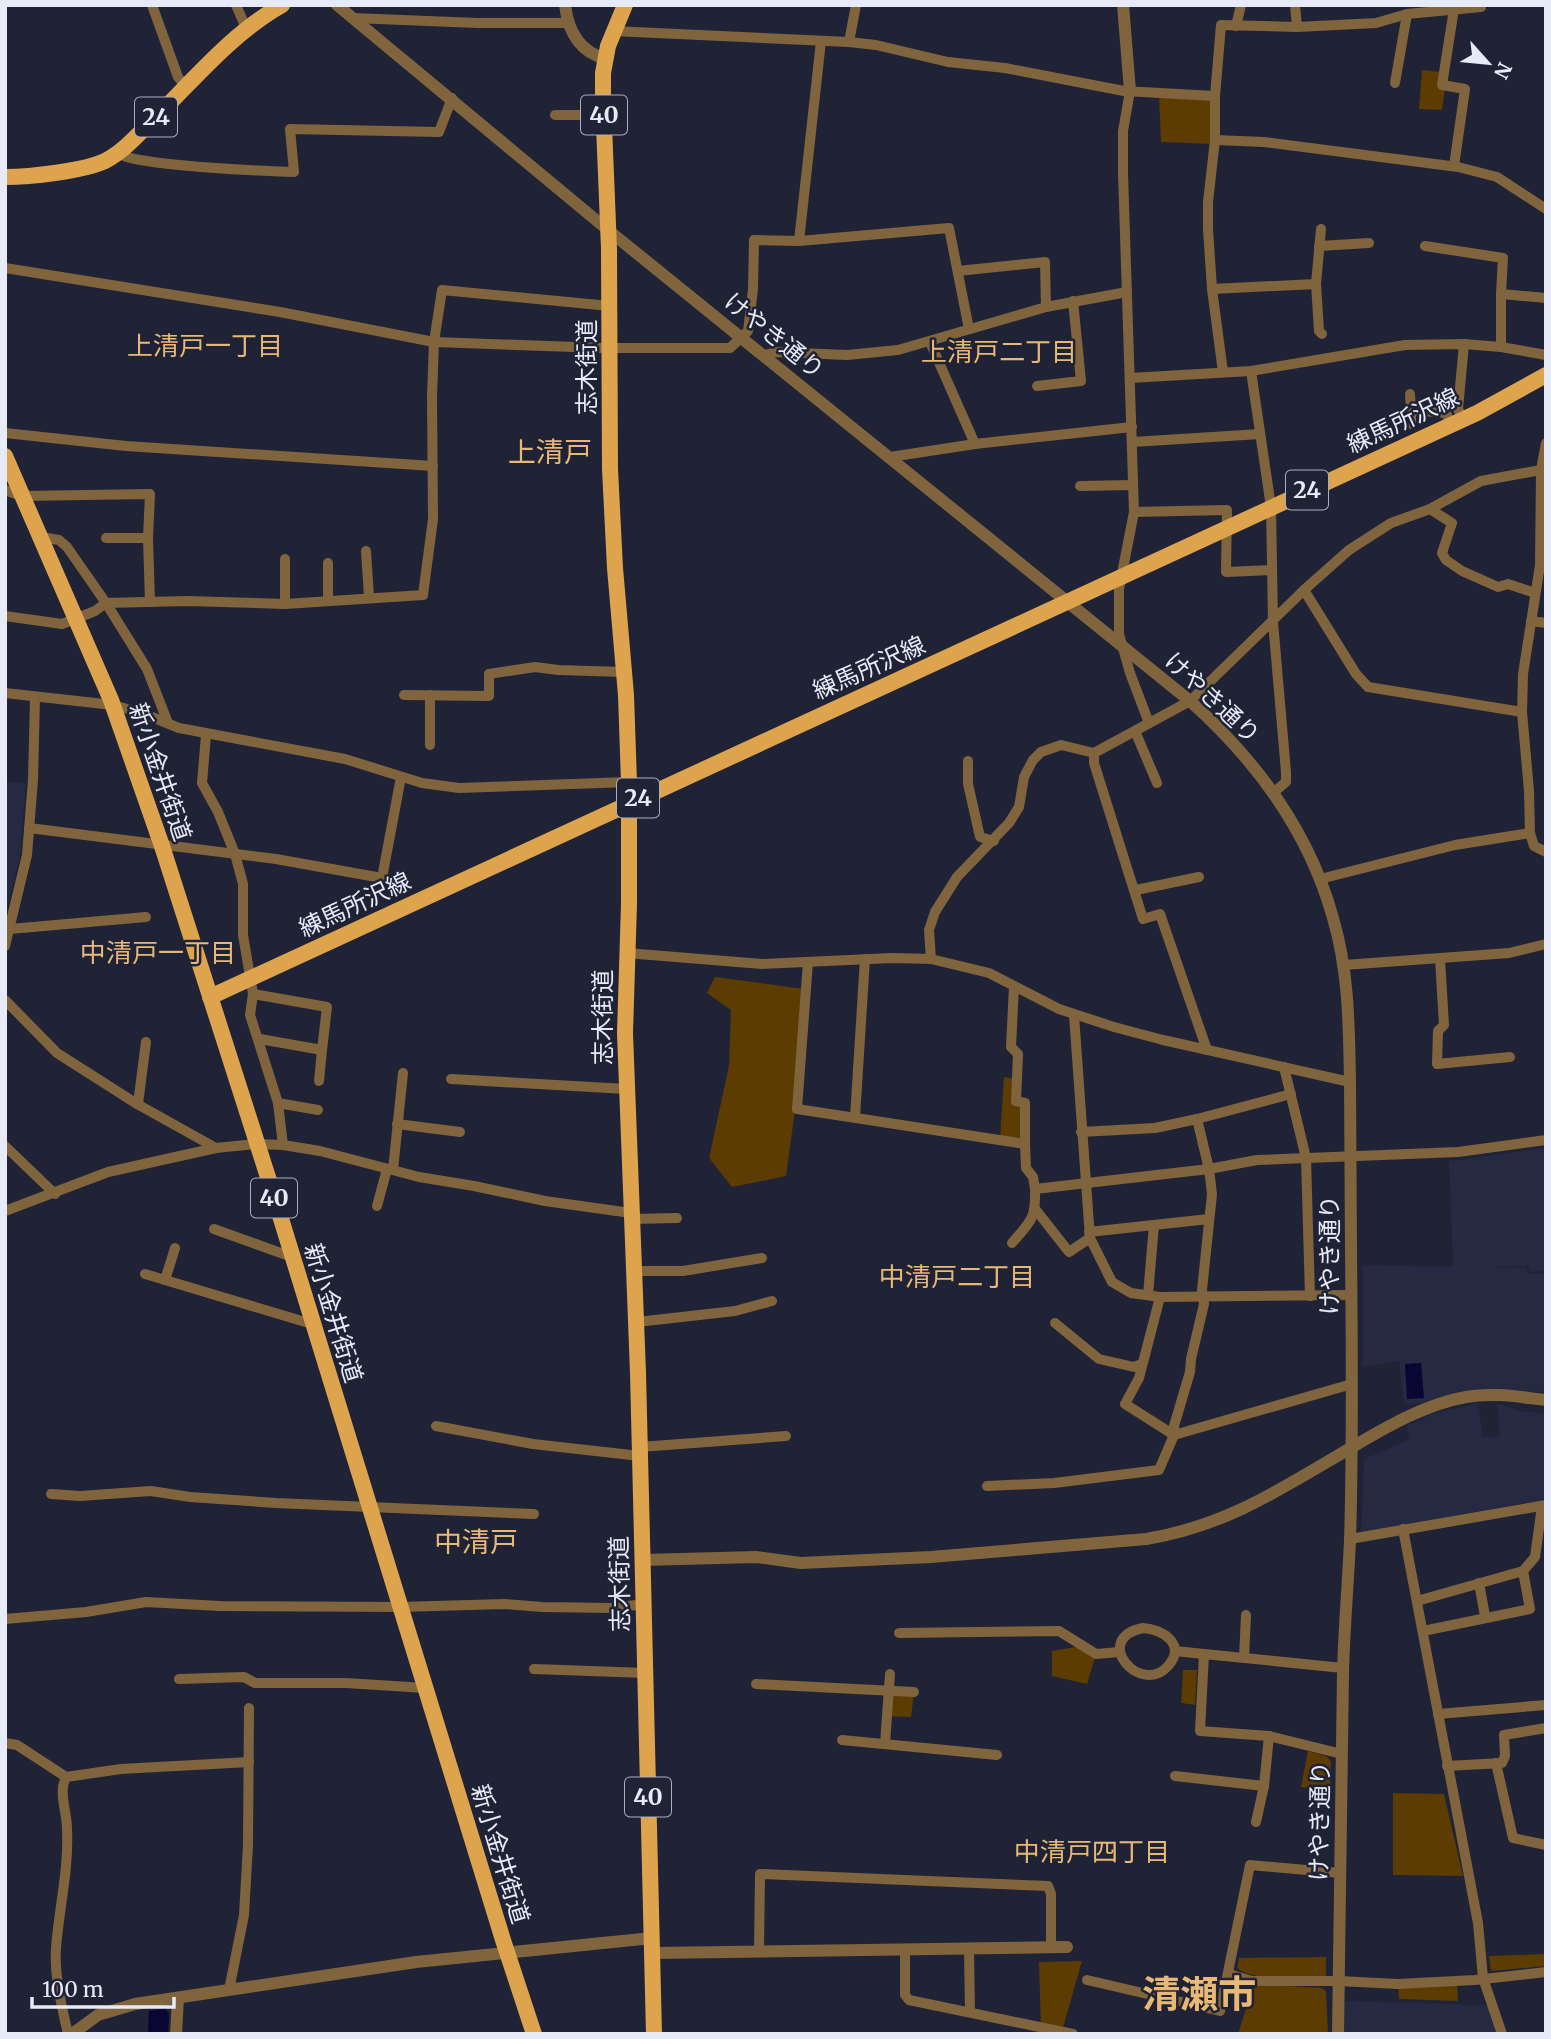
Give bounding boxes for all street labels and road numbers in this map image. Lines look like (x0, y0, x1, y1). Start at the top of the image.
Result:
road number: 40 (581, 96, 627, 134)
road number: 24 (135, 98, 177, 136)
street label: けやき通り (718, 286, 831, 385)
street label: 志木街道 (571, 319, 602, 415)
street label: 練馬所沢線 (1342, 381, 1464, 460)
road number: 24 (1286, 470, 1328, 510)
street label: 練馬所沢線 (808, 629, 930, 706)
street label: けやき通り (1158, 645, 1267, 750)
street label: 新小金井街道 (122, 699, 199, 845)
road number: 24 (617, 778, 659, 818)
street label: 練馬所沢線 (294, 865, 416, 944)
street label: 志木街道 (587, 969, 618, 1065)
road number: 40 (251, 1178, 297, 1218)
street label: けやき通り (1314, 1195, 1345, 1315)
street label: 新小金井街道 (298, 1239, 369, 1386)
street label: 志木街道 (603, 1536, 636, 1632)
street label: けやき通り (1303, 1761, 1336, 1881)
road number: 40 (625, 1778, 671, 1816)
street label: 新小金井街道 (465, 1780, 536, 1927)

